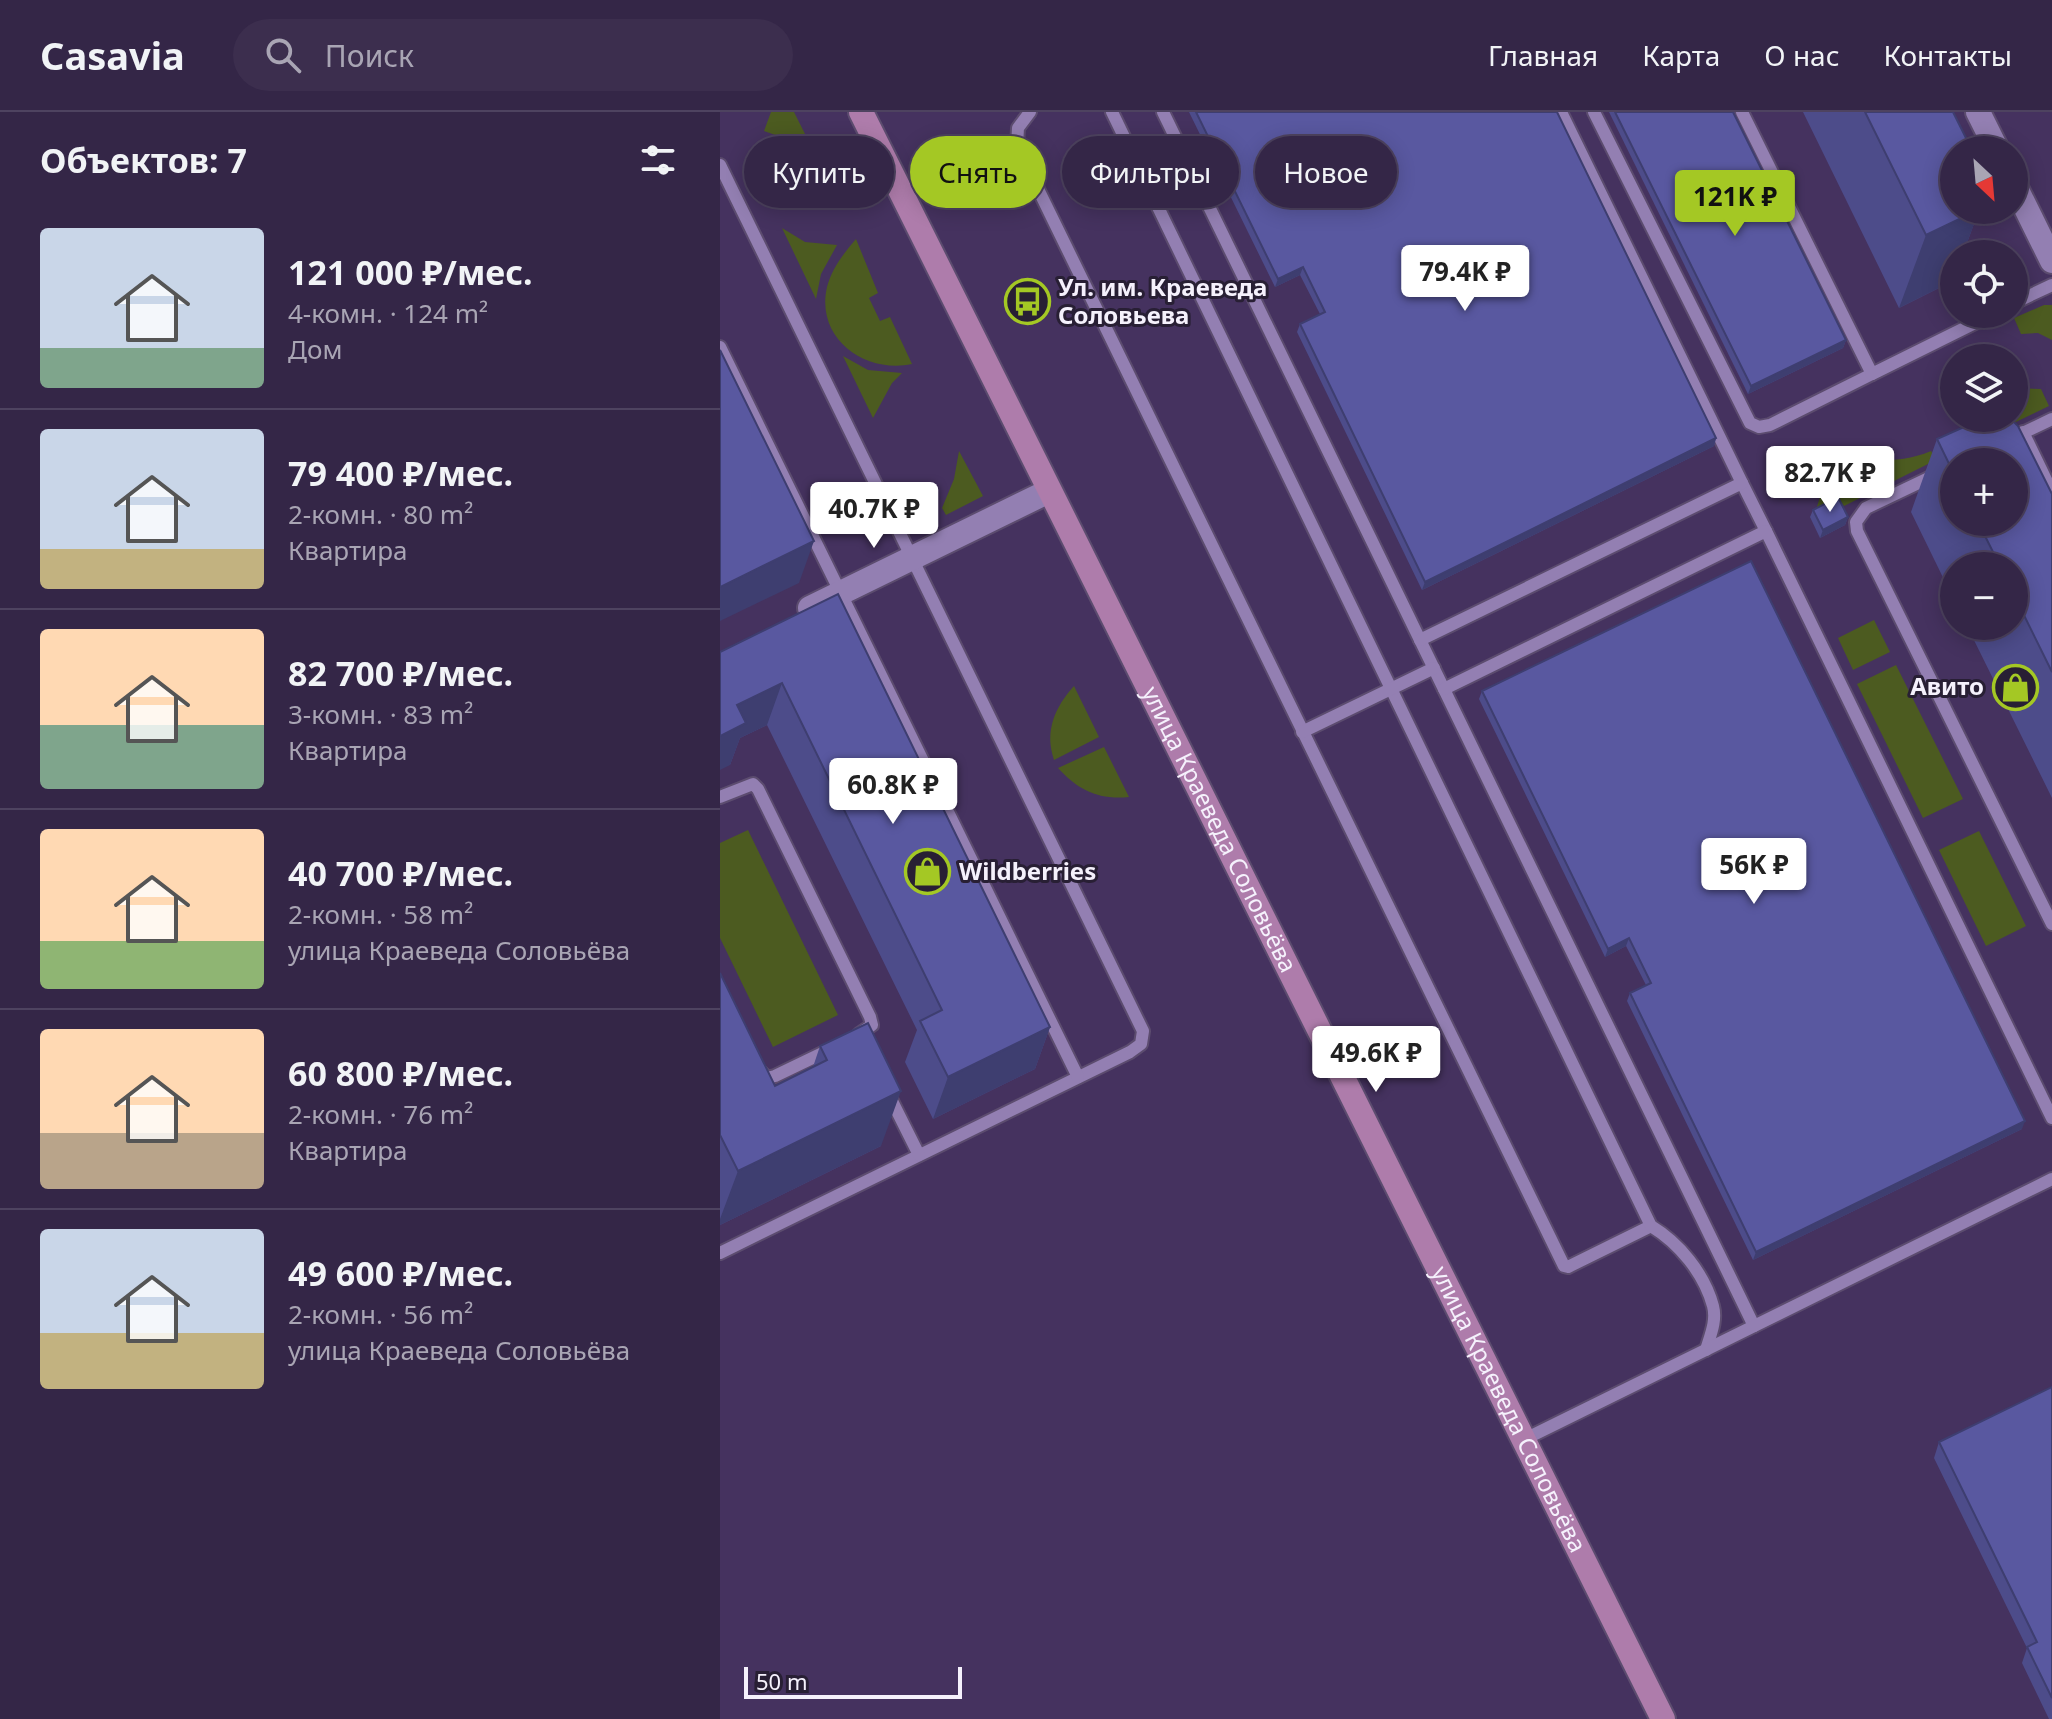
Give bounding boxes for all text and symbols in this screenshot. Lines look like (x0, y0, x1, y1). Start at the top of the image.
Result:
search box (233, 19, 793, 91)
text: Casavia (40, 29, 185, 81)
icon: search (261, 33, 305, 77)
text: Поиск (325, 35, 414, 76)
text: Главная (1488, 36, 1598, 74)
text: Карта (1642, 36, 1720, 74)
text: О нас (1764, 36, 1840, 74)
text: Контакты (1884, 36, 2012, 74)
chip: Купить (744, 136, 894, 208)
chip: Снять (910, 136, 1046, 208)
chip: Фильтры (1062, 136, 1239, 208)
chip: Новое (1255, 136, 1397, 208)
north arrow (1940, 136, 2028, 224)
map controls (1940, 136, 2028, 640)
text: Объектов: 7 (40, 137, 247, 183)
icon: filters (636, 138, 680, 182)
pin: 121K ₽ (1670, 170, 1800, 238)
text: 121K ₽ (1693, 178, 1777, 214)
button: locate (1940, 240, 2028, 328)
pin: 79.4K ₽ (1391, 245, 1539, 313)
text: 121 000 ₽/мес. (288, 249, 533, 295)
text: 79.4K ₽ (1419, 253, 1511, 289)
icon: home (104, 260, 200, 356)
place label: Ул. им. Краеведа Соловьева (1058, 270, 1267, 331)
bus stop icon: Ул. им. Краеведа Соловьева (1003, 278, 1051, 326)
text: 4-комн. · 124 m² (288, 295, 488, 331)
text: Дом (288, 331, 342, 367)
button: layers (1940, 344, 2028, 432)
pin: 82.7K ₽ (1756, 446, 1904, 514)
button: + (1940, 448, 2028, 536)
text: 79 400 ₽/мес. (288, 450, 513, 496)
text: 82.7K ₽ (1784, 454, 1876, 490)
icon: home (104, 461, 200, 557)
pin: 40.7K ₽ (800, 482, 948, 550)
text: 40.7K ₽ (828, 490, 920, 526)
text: 2-комн. · 80 m² (288, 496, 473, 532)
text: Квартира (288, 532, 407, 568)
button: − (1940, 552, 2028, 640)
text: 82 700 ₽/мес. (288, 650, 513, 696)
icon: home (104, 661, 200, 757)
shop icon: Авито (1991, 663, 2039, 711)
place label: Авито (1910, 669, 1984, 702)
street label: улица Краеведа Соловьёва (1135, 680, 1306, 978)
text: 3-комн. · 83 m² (288, 696, 473, 732)
text: Квартира (288, 732, 407, 768)
pin: 60.8K ₽ (819, 758, 967, 826)
text: 60.8K ₽ (847, 766, 939, 802)
pin: 56K ₽ (1698, 838, 1810, 906)
text: 56K ₽ (1719, 846, 1789, 882)
shop icon: Wildberries (904, 848, 952, 896)
text: 40 700 ₽/мес. (288, 850, 513, 896)
place label: Wildberries (959, 854, 1096, 887)
icon: home (104, 861, 200, 957)
text: 2-комн. · 58 m² (288, 896, 473, 932)
text: улица Краеведа Соловьёва (288, 932, 630, 968)
pin: 49.6K ₽ (1302, 1026, 1450, 1094)
text: 49.6K ₽ (1330, 1034, 1422, 1070)
text: 60 800 ₽/мес. (288, 1050, 513, 1096)
icon: home (104, 1061, 200, 1157)
text: 2-комн. · 76 m² (288, 1096, 473, 1132)
text: Квартира (288, 1132, 407, 1168)
text: 49 600 ₽/мес. (288, 1250, 513, 1296)
street label: улица Краеведа Соловьёва (1425, 1260, 1595, 1557)
icon: home (104, 1261, 200, 1357)
text: 2-комн. · 56 m² (288, 1296, 473, 1332)
text: улица Краеведа Соловьёва (288, 1332, 630, 1368)
scale bar (744, 1663, 962, 1699)
text: 50 m (756, 1666, 807, 1696)

